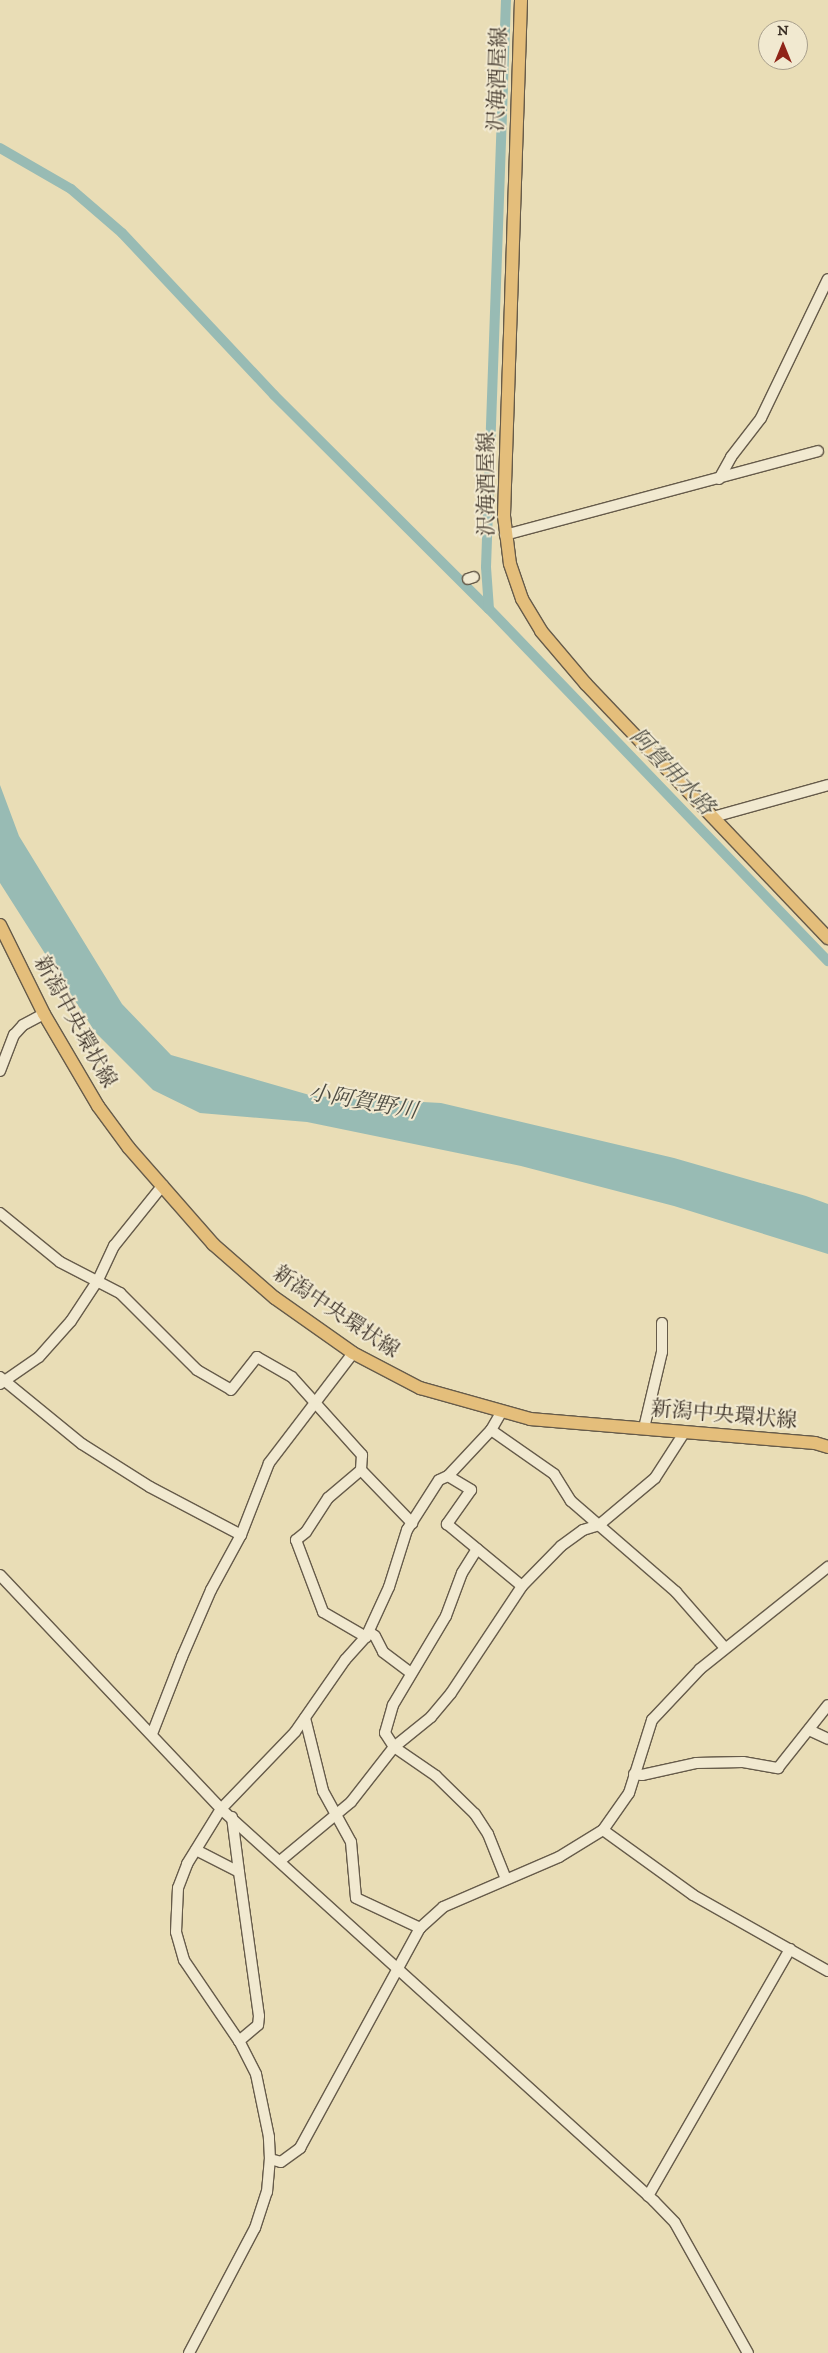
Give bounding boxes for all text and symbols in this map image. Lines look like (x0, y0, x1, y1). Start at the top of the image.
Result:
north arrow (758, 20, 808, 70)
text: N (777, 22, 789, 40)
street label: 沢海酒屋線 (484, 26, 512, 132)
street label: 沢海酒屋線 (474, 432, 500, 536)
water label: 阿賀用水路 (624, 723, 720, 821)
street label: 新潟中央環状線 (28, 952, 122, 1092)
water label: 小阿賀野川 (307, 1079, 419, 1125)
street label: 新潟中央環状線 (268, 1260, 404, 1364)
street label: 新潟中央環状線 (650, 1396, 798, 1434)

